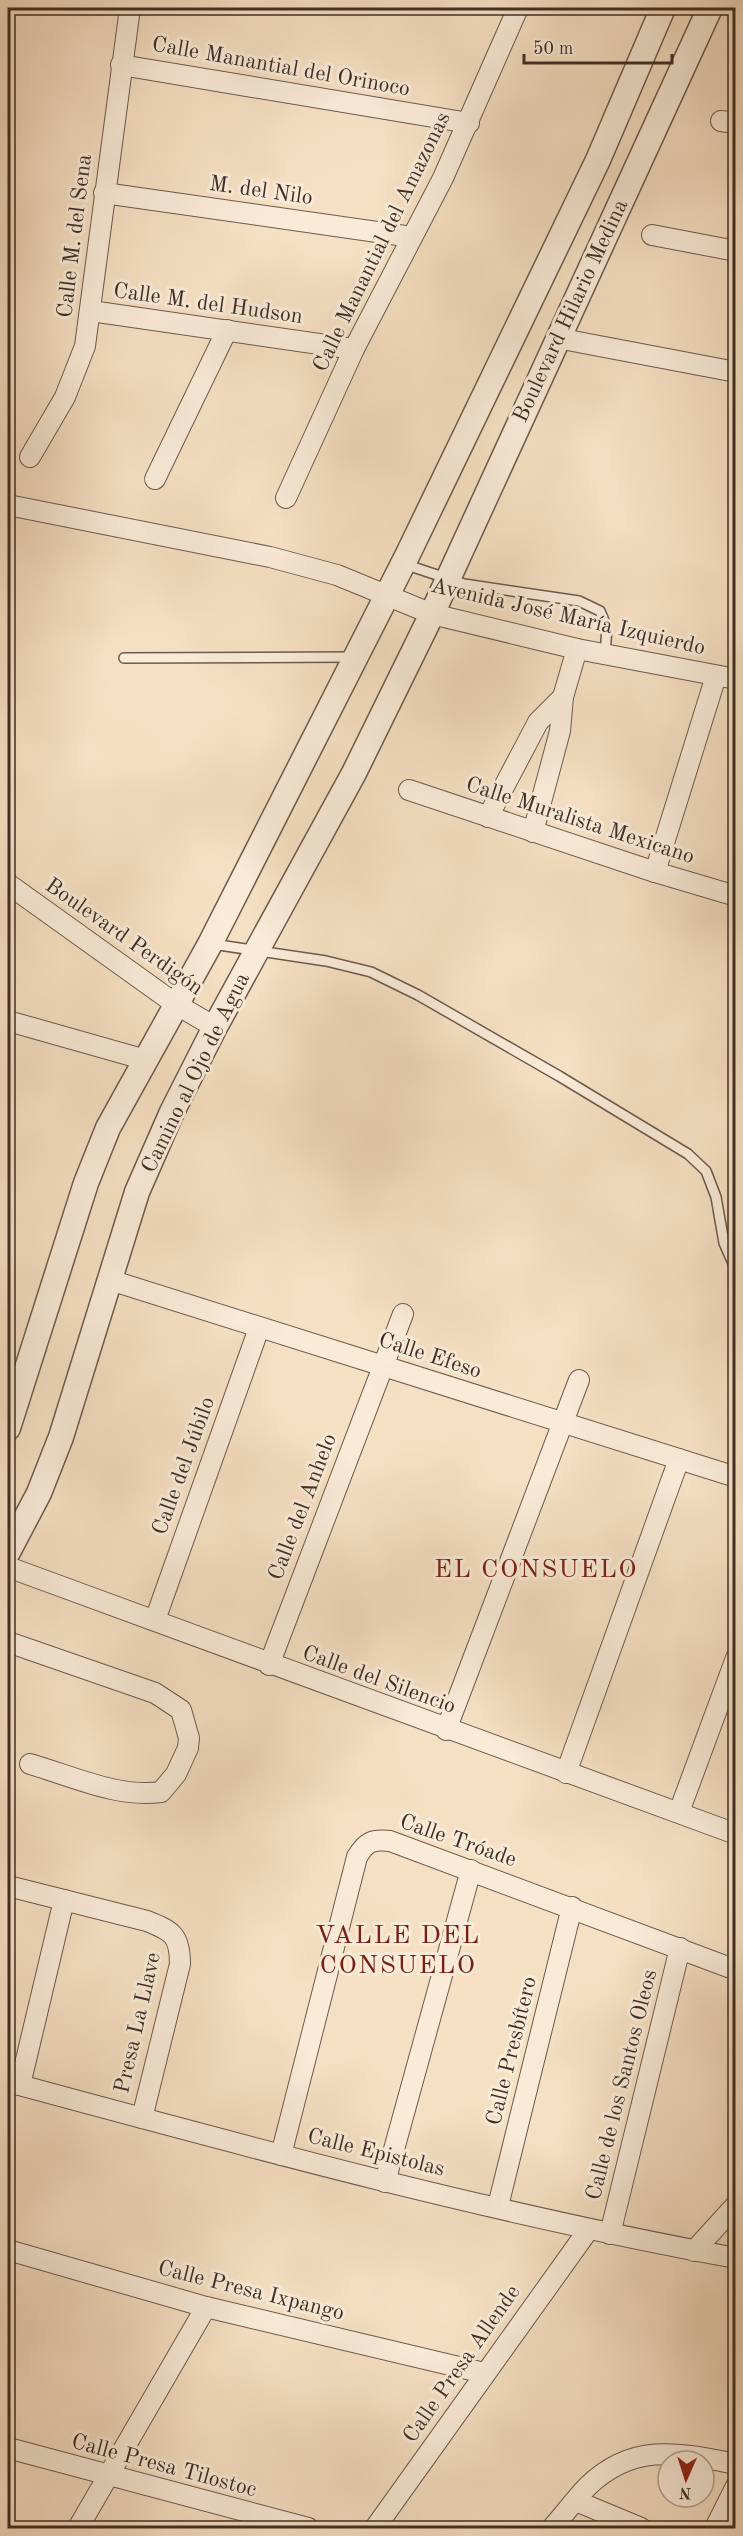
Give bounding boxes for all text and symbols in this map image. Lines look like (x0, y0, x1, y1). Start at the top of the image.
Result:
scale bar (524, 27, 672, 65)
street label: Calle Manantial del Orinoco (150, 33, 412, 101)
text: 50 m (533, 40, 573, 58)
street label: Calle Manantial del Amazonas (309, 109, 455, 375)
street label: Calle M. del Sena (54, 153, 96, 319)
street label: M. del Nilo (208, 173, 314, 209)
street label: Boulevard Hilario Medina (510, 196, 632, 426)
street label: Calle M. del Hudson (112, 280, 304, 328)
street label: Avenida José María Izquierdo (429, 575, 707, 659)
street label: Calle Muralista Mexicano (463, 774, 697, 868)
street label: Boulevard Perdigón (41, 874, 207, 1000)
street label: Camino al Ojo de Agua (138, 969, 254, 1176)
street label: Calle Efeso (376, 1329, 484, 1383)
street label: Calle del Júbilo (149, 1394, 219, 1538)
street label: Calle del Anhelo (265, 1431, 341, 1583)
district label: EL CONSUELO (434, 1557, 638, 1583)
street label: Calle del Silencio (299, 1642, 459, 1718)
street label: Calle Tróade (397, 1811, 519, 1871)
district label: VALLE DEL CONSUELO (315, 1923, 481, 1979)
street label: Presa La Llave (111, 1950, 165, 2096)
street label: Calle de los Santos Oleos (583, 1967, 661, 2203)
street label: Calle Presbítero (483, 1974, 541, 2128)
street label: Calle Epistolas (305, 2125, 447, 2181)
street label: Calle Presa Ixpango (155, 2257, 347, 2325)
street label: Calle Presa Allende (399, 2281, 525, 2447)
street label: Calle Presa Tilostoc (69, 2431, 259, 2501)
north arrow (656, 2449, 716, 2509)
text: N (678, 2484, 692, 2500)

